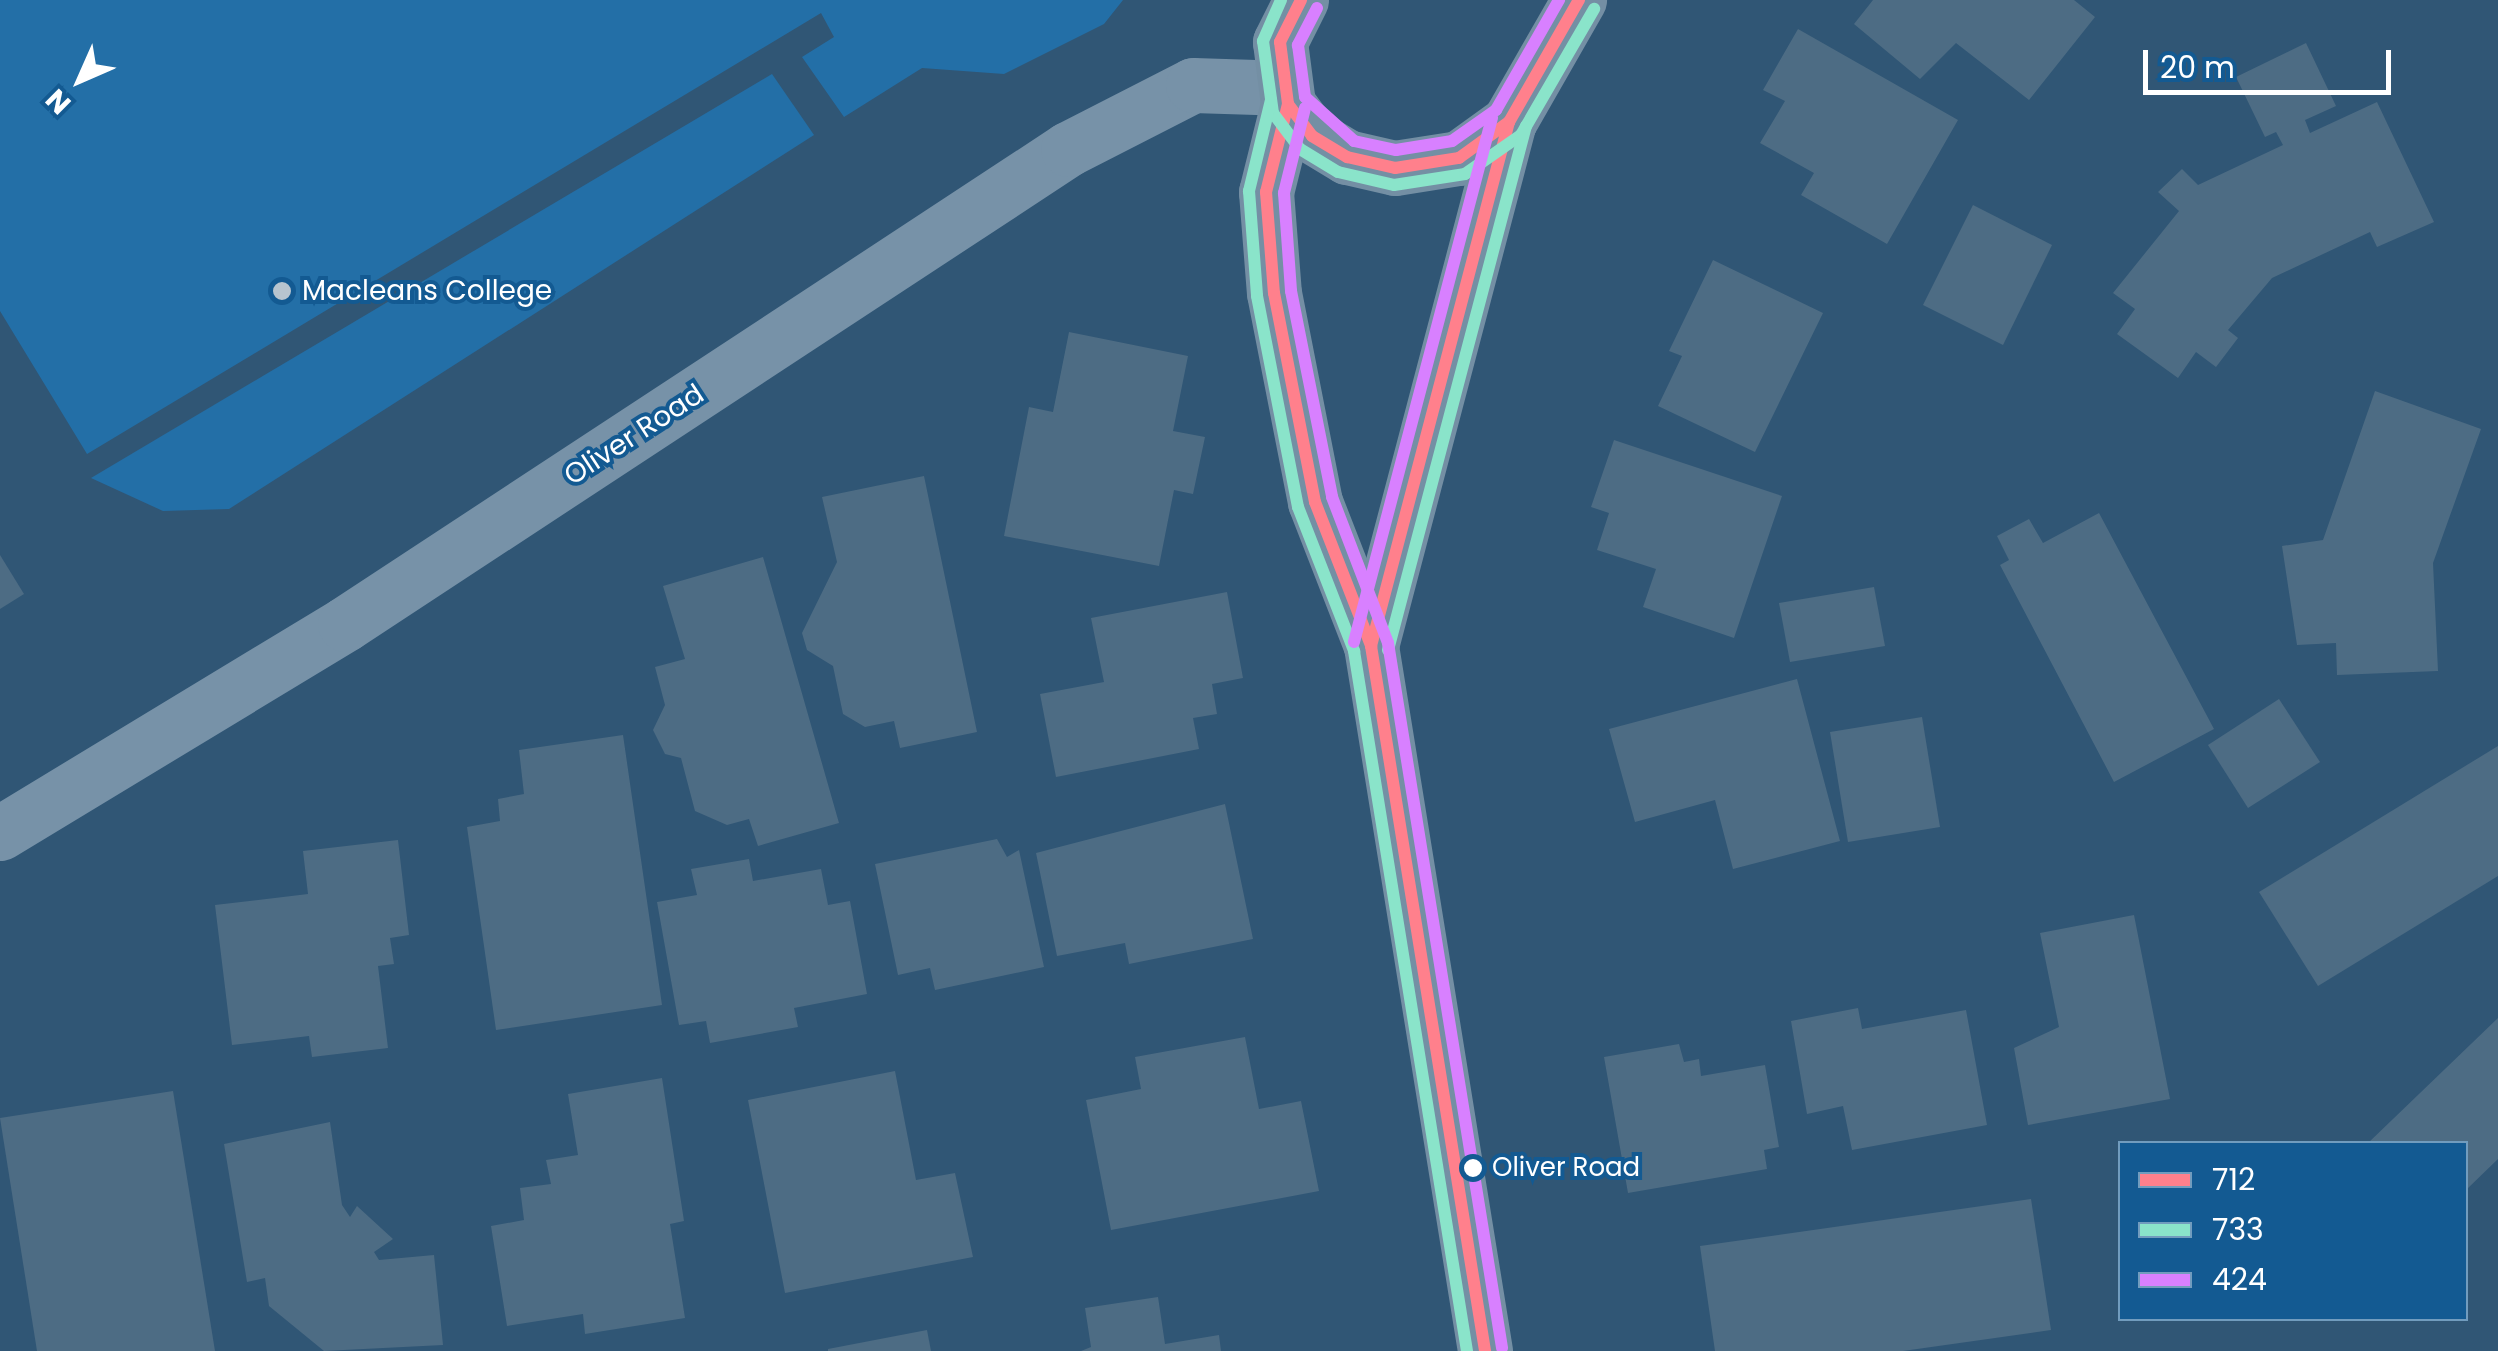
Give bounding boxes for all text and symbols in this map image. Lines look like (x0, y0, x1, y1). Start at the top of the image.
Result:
north arrow (30, 30, 130, 130)
scale bar (2148, 30, 2396, 92)
text: 20 m (2160, 46, 2235, 89)
text: N (37, 80, 80, 123)
place label: Macleans College (302, 274, 552, 308)
marker: Macleans College (271, 280, 293, 302)
street label: Oliver Road (558, 377, 710, 493)
legend (2118, 1141, 2468, 1321)
place label: Oliver Road (1492, 1152, 1640, 1184)
marker: Oliver Road (1463, 1158, 1483, 1178)
text: 712 (2212, 1158, 2255, 1201)
text: 733 (2212, 1208, 2264, 1251)
text: 424 (2212, 1258, 2267, 1301)

